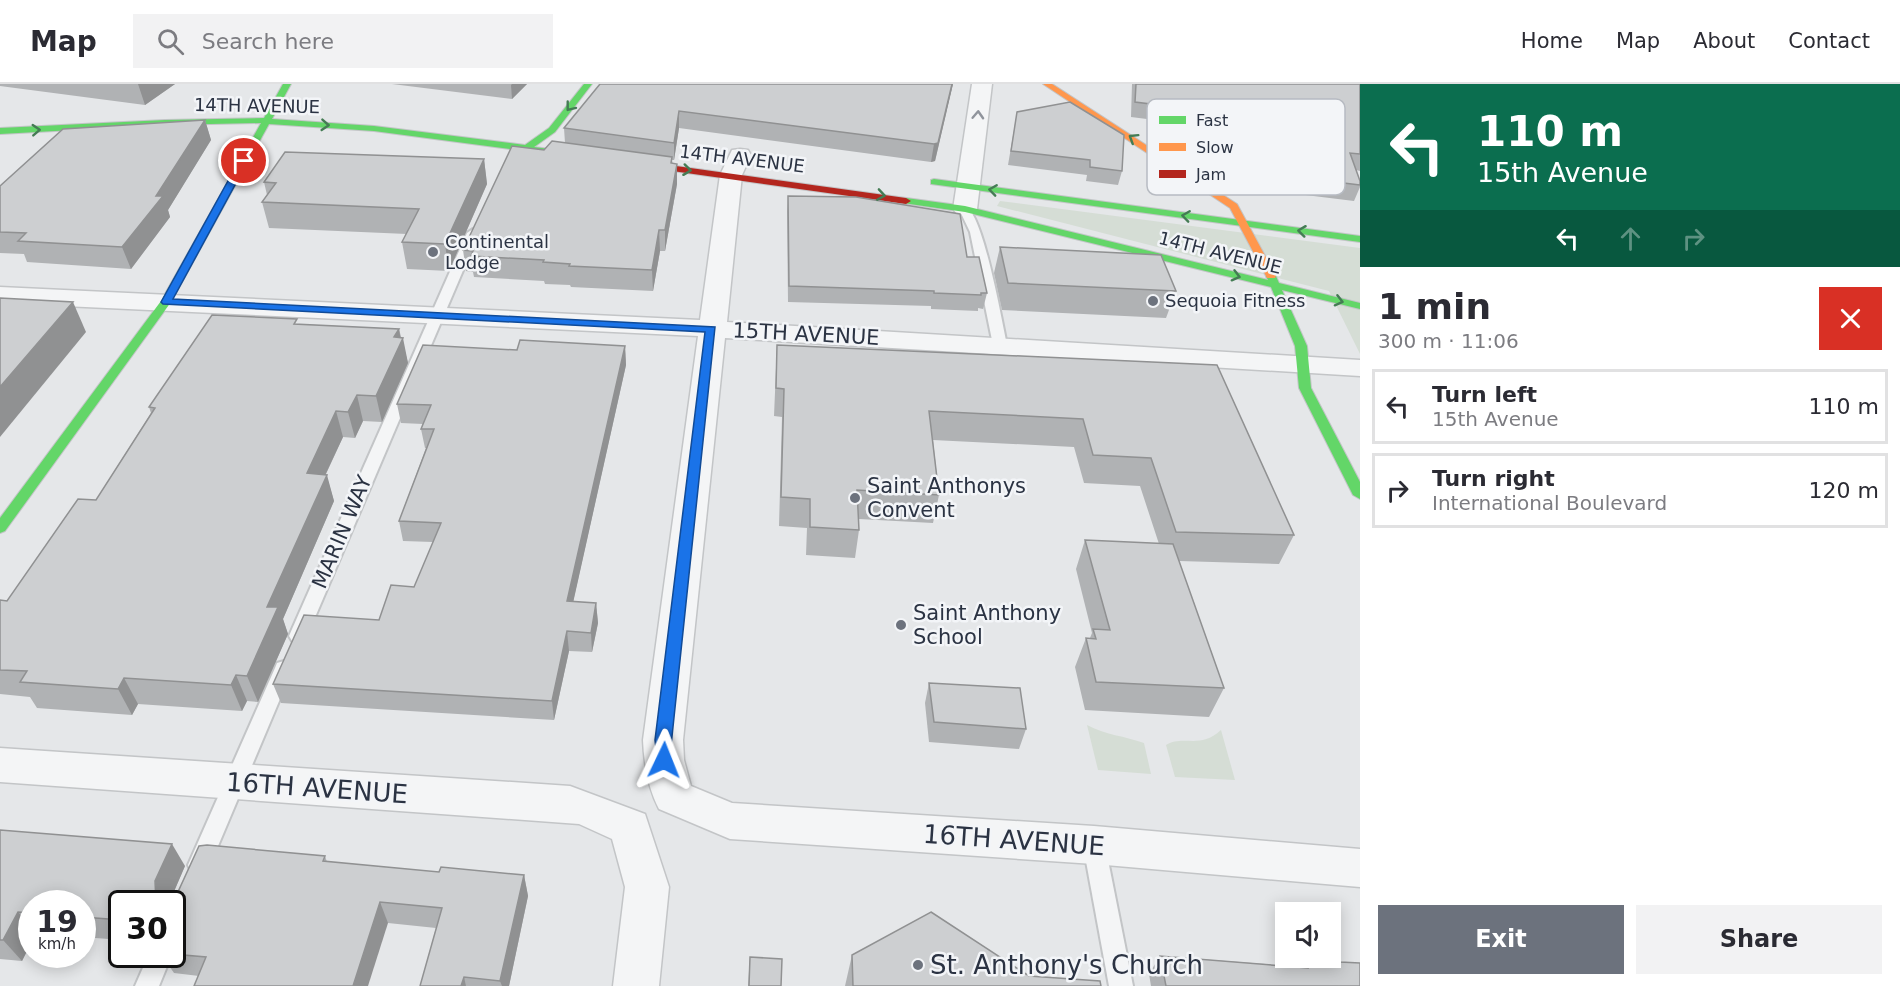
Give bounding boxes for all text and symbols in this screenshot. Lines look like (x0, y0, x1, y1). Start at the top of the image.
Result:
search box (133, 14, 553, 68)
text: Map (30, 25, 97, 58)
icon: search (154, 25, 187, 58)
text: Search here (202, 29, 334, 54)
text: Home (1521, 29, 1583, 53)
text: Map (1616, 29, 1660, 53)
text: About (1693, 29, 1755, 53)
text: Contact (1788, 29, 1870, 53)
street label: 14TH AVENUE (194, 94, 320, 117)
legend (1147, 99, 1345, 195)
one-way arrow (567, 100, 578, 111)
text: 110 m (1477, 107, 1623, 156)
icon: left (1378, 108, 1456, 186)
one-way arrow (972, 110, 985, 119)
text: Fast (1196, 111, 1228, 130)
one-way arrow (320, 118, 329, 131)
one-way arrow (31, 123, 40, 136)
one-way arrow (1128, 134, 1139, 145)
pin (218, 135, 269, 186)
text: Slow (1196, 138, 1233, 157)
street label: 14TH AVENUE (678, 140, 806, 177)
icon: arrive (227, 144, 260, 177)
text: 15th Avenue (1477, 157, 1648, 188)
one-way arrow (683, 163, 692, 175)
text: Jam (1195, 165, 1226, 184)
one-way arrow (988, 185, 998, 197)
one-way arrow (876, 189, 885, 201)
one-way arrow (1182, 210, 1191, 223)
icon: left (1551, 222, 1584, 255)
icon: ahead (1614, 222, 1647, 255)
icon: right (1677, 222, 1710, 255)
one-way arrow (1298, 225, 1307, 238)
street label: 14TH AVENUE (1156, 227, 1284, 278)
place label: Continental Lodge (445, 231, 549, 273)
marker: Continental Lodge (426, 245, 440, 259)
one-way arrow (1230, 269, 1241, 281)
text: 1 min (1378, 286, 1491, 327)
button: close (1819, 287, 1882, 350)
place label: Sequoia Fitness (1165, 290, 1305, 311)
one-way arrow (1334, 293, 1344, 306)
marker: Sequoia Fitness (1146, 294, 1160, 308)
street label: 15TH AVENUE (732, 318, 880, 350)
text: 300 m · 11:06 (1378, 329, 1519, 353)
text: Turn left (1432, 382, 1537, 407)
icon: left (1381, 390, 1414, 423)
text: 110 m (1809, 394, 1879, 419)
text: 15th Avenue (1432, 407, 1559, 431)
text: Turn right (1432, 466, 1555, 491)
street label: MARIN WAY (307, 472, 377, 592)
place label: Saint Anthonys Convent (867, 474, 1026, 522)
icon: right (1381, 474, 1414, 507)
text: 120 m (1809, 478, 1879, 503)
marker: Saint Anthonys Convent (848, 491, 862, 505)
text: International Boulevard (1432, 491, 1667, 515)
place label: Saint Anthony School (913, 601, 1061, 649)
marker: Saint Anthony School (894, 618, 908, 632)
position arrow (632, 728, 696, 792)
street label: 16TH AVENUE (225, 767, 409, 809)
street label: 16TH AVENUE (922, 819, 1106, 861)
speed limit sign: 30 (108, 890, 186, 968)
map controls (1275, 902, 1341, 968)
button: sound (1275, 902, 1341, 968)
text: 19 (36, 904, 78, 939)
button: Exit (1378, 905, 1624, 974)
button: Share (1636, 905, 1882, 974)
text: km/h (38, 935, 76, 953)
place label: St. Anthony's Church (930, 950, 1203, 980)
marker: St. Anthony's Church (911, 958, 925, 972)

